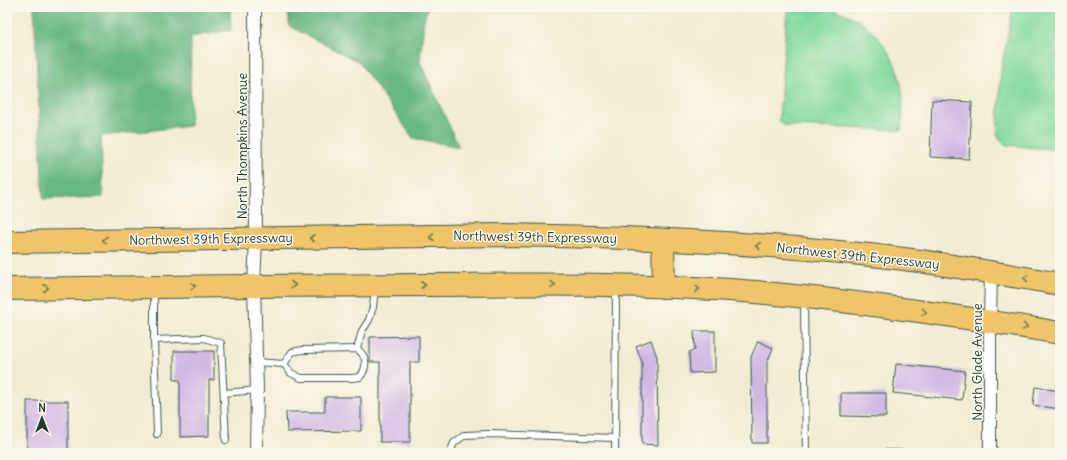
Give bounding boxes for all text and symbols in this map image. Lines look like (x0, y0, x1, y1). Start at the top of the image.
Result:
street label: North Thompkins Avenue (234, 73, 251, 219)
street label: Northwest 39th Expressway (453, 227, 617, 247)
street label: Northwest 39th Expressway (129, 229, 293, 249)
one-way arrow (429, 233, 435, 241)
one-way arrow (309, 234, 315, 242)
one-way arrow (102, 236, 108, 244)
street label: Northwest 39th Expressway (776, 239, 940, 273)
one-way arrow (755, 241, 761, 250)
one-way arrow (1023, 274, 1029, 283)
one-way arrow (290, 281, 296, 289)
one-way arrow (420, 281, 426, 289)
one-way arrow (550, 281, 556, 289)
one-way arrow (190, 282, 196, 290)
one-way arrow (43, 284, 49, 292)
one-way arrow (694, 284, 700, 293)
street label: North Glade Avenue (969, 303, 986, 421)
one-way arrow (921, 307, 927, 316)
one-way arrow (1022, 322, 1028, 331)
north arrow (22, 398, 62, 438)
text: N (38, 401, 46, 415)

